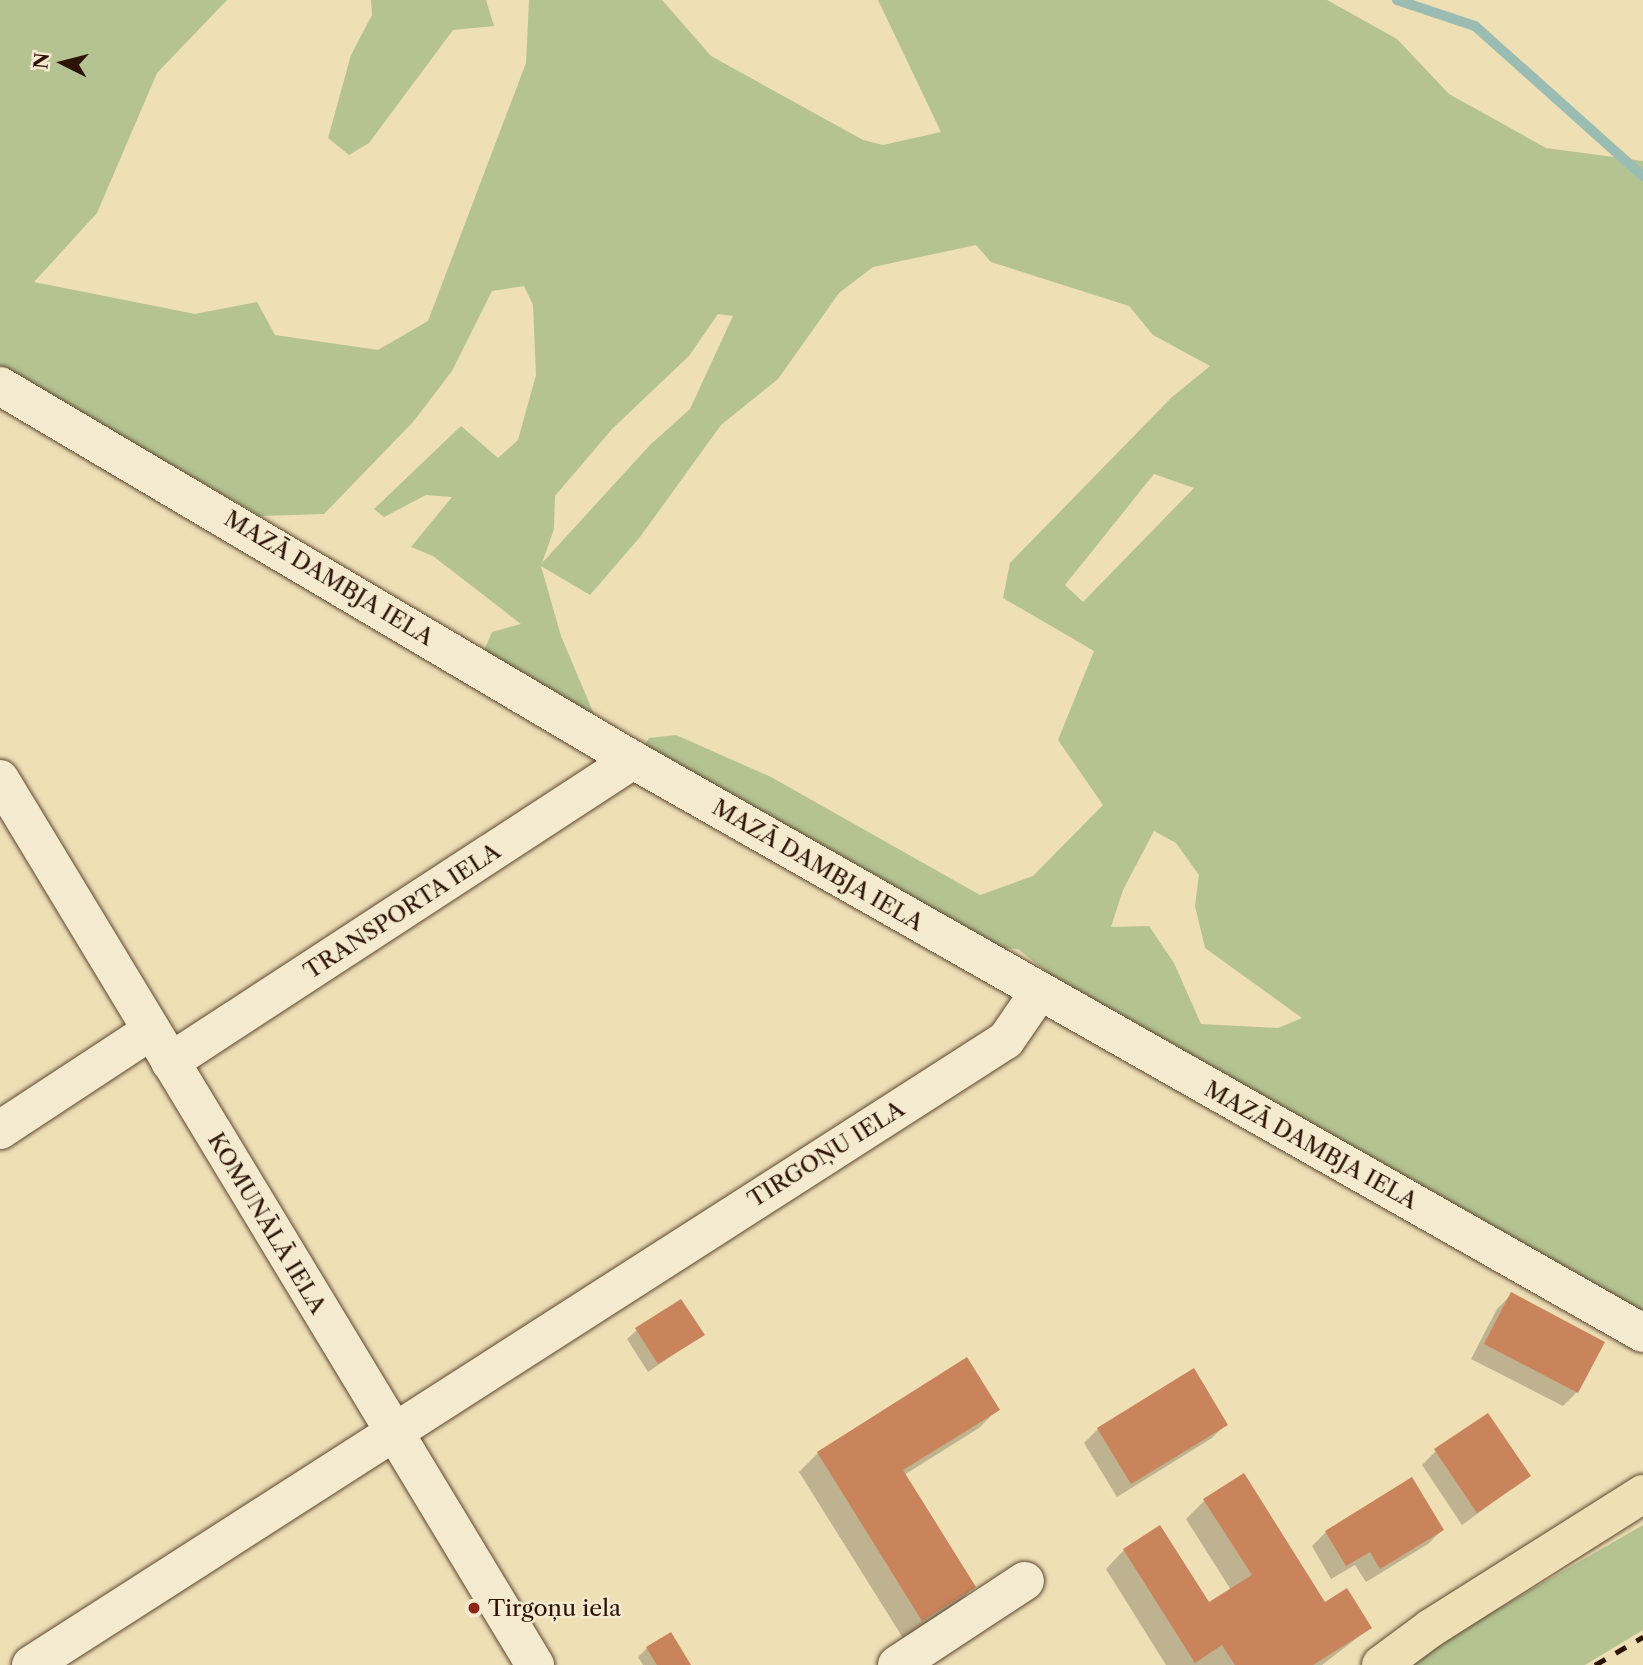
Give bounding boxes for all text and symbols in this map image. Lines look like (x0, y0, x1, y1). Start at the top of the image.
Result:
north arrow (28, 28, 98, 98)
text: N (29, 51, 54, 70)
street label: MAZĀ DAMBJA IELA (219, 504, 439, 652)
street label: MAZĀ DAMBJA IELA (707, 793, 929, 937)
street label: TRANSPORTA IELA (298, 837, 506, 985)
street label: MAZĀ DAMBJA IELA (1199, 1074, 1423, 1216)
street label: TIRGOŅU IELA (743, 1095, 909, 1213)
street label: KOMUNĀLĀ IELA (202, 1127, 332, 1319)
place label: Tirgoņu iela (488, 1594, 621, 1622)
marker: Tirgoņu iela (466, 1600, 482, 1616)

